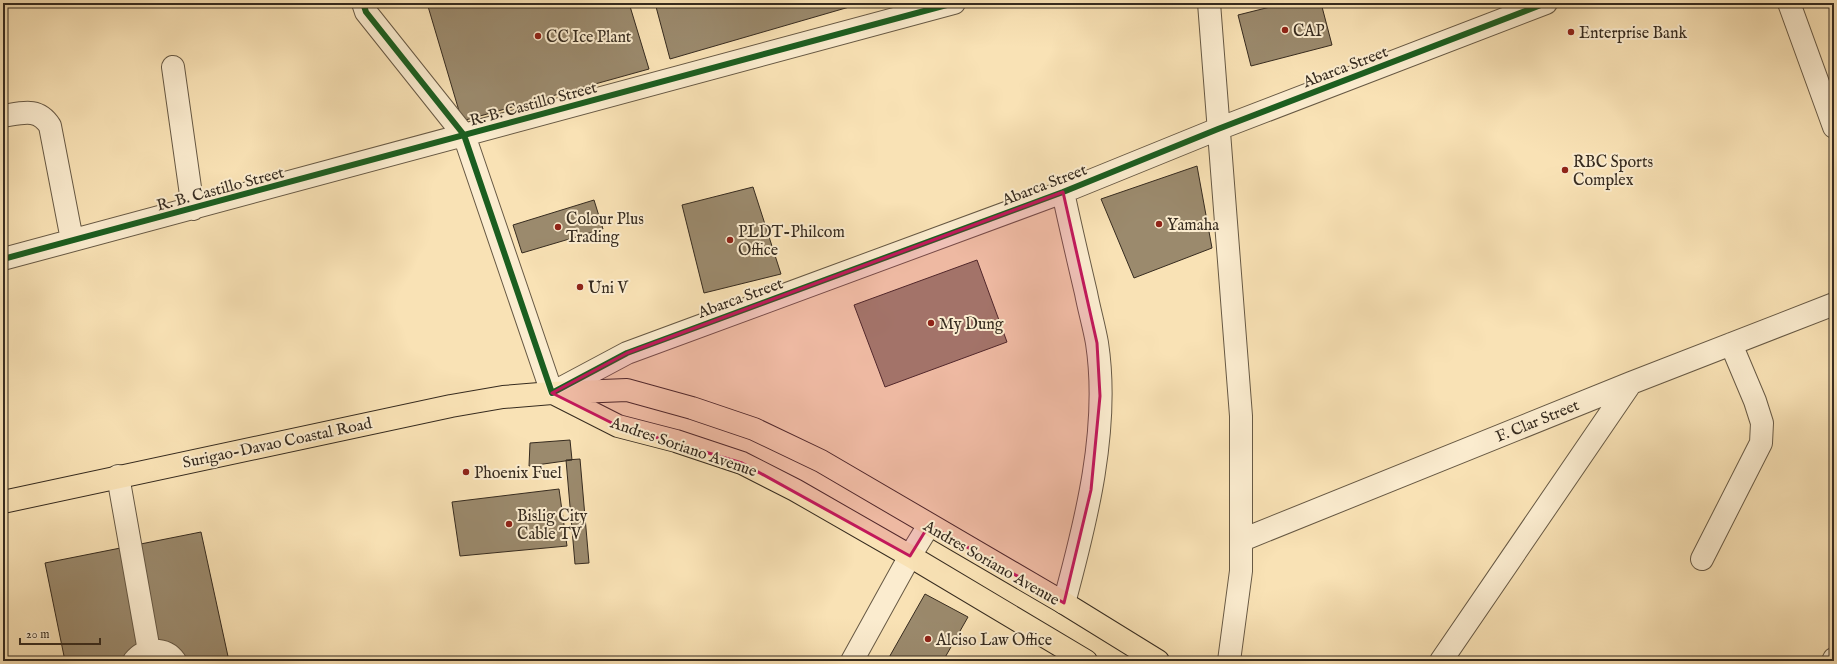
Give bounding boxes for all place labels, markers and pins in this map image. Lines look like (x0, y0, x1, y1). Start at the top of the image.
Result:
place label: CAP (1293, 22, 1324, 42)
place label: Enterprise Bank (1579, 24, 1688, 44)
marker: CAP (1280, 25, 1290, 35)
marker: Enterprise Bank (1566, 27, 1576, 37)
place label: CC Ice Plant (546, 28, 632, 48)
marker: CC Ice Plant (533, 31, 543, 41)
place label: RBC Sports Complex (1573, 153, 1653, 191)
marker: RBC Sports Complex (1560, 165, 1570, 175)
place label: Colour Plus Trading (566, 210, 644, 248)
place label: Yamaha (1167, 216, 1219, 236)
marker: Yamaha (1154, 219, 1164, 229)
marker: Colour Plus Trading (553, 222, 563, 232)
place label: PLDT-Philcom Office (738, 223, 845, 261)
marker: PLDT-Philcom Office (725, 235, 735, 245)
place label: Uni V (588, 279, 628, 299)
marker: Uni V (575, 282, 585, 292)
place label: My Dung (939, 315, 1004, 335)
marker: My Dung (926, 318, 936, 328)
place label: Phoenix Fuel (474, 464, 562, 484)
marker: Phoenix Fuel (461, 467, 471, 477)
place label: Bislig City Cable TV (517, 507, 587, 545)
marker: Bislig City Cable TV (504, 519, 514, 529)
place label: Alciso Law Office (935, 631, 1052, 651)
marker: Alciso Law Office (923, 634, 933, 644)

